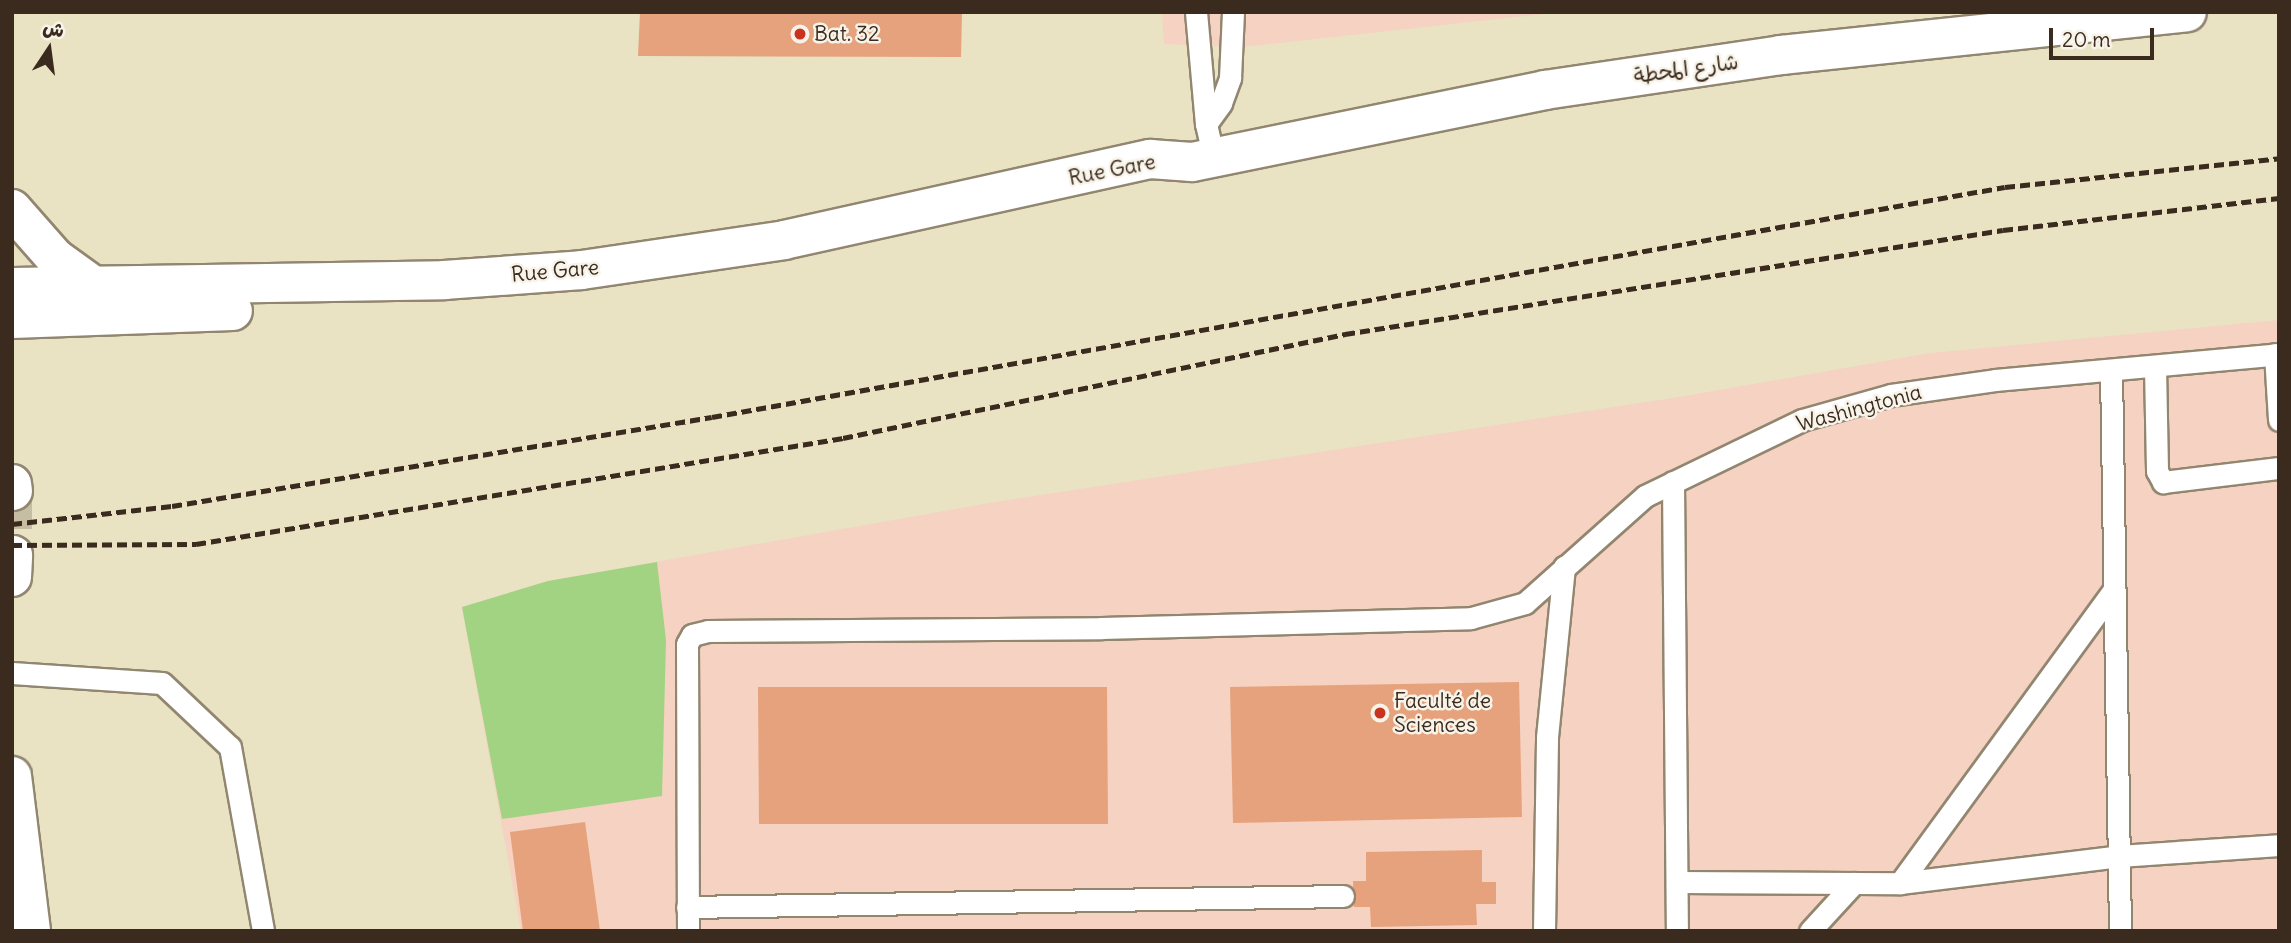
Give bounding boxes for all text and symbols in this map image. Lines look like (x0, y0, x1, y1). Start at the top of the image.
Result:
north arrow (14, 14, 84, 84)
text: ش (41, 14, 67, 43)
scale bar (2053, 14, 2158, 58)
place label: Bat. 32 (814, 21, 880, 47)
marker: Bat. 32 (792, 26, 808, 42)
text: 20 m (2062, 26, 2111, 53)
street label: شارع المحطة (1632, 49, 1740, 89)
street label: Rue Gare (1066, 149, 1158, 191)
street label: Rue Gare (510, 255, 600, 287)
street label: Washingtonia (1794, 379, 1924, 437)
place label: Faculté de Sciences (1394, 688, 1491, 738)
marker: Faculté de Sciences (1372, 705, 1388, 721)

